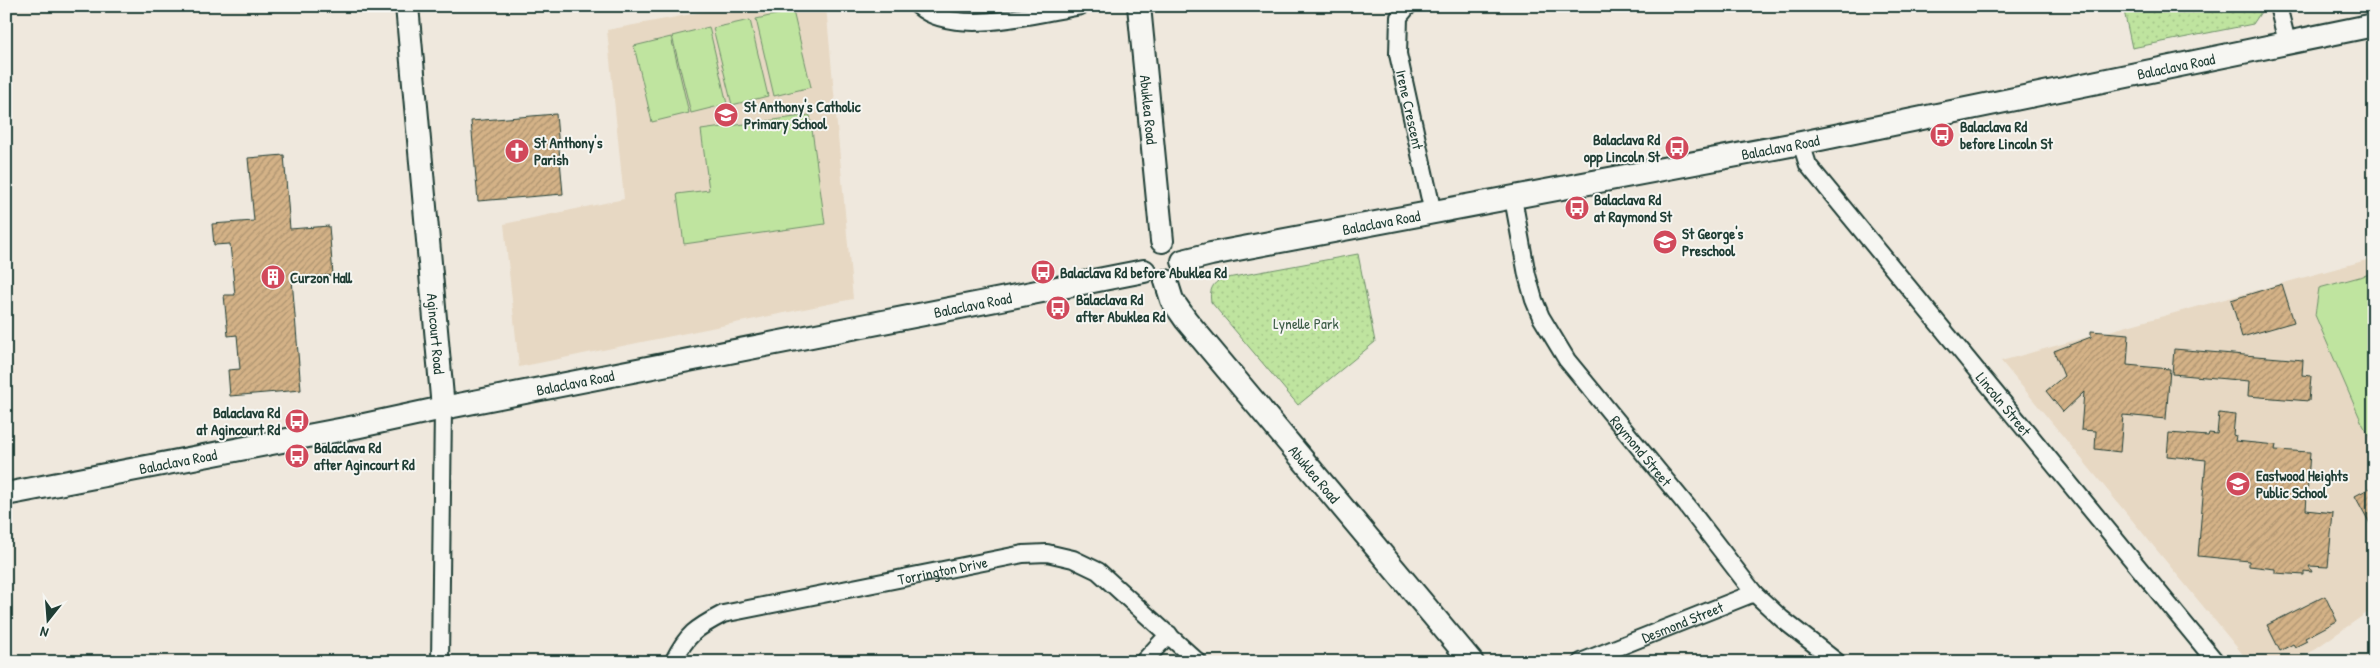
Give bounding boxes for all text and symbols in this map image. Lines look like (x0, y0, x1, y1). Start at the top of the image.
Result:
street label: Balaclava Road (2135, 48, 2217, 84)
street label: Irene Crescent (1391, 68, 1429, 152)
street label: Abuklea Road (1135, 74, 1163, 145)
place label: St Anthony's Catholic Primary School (744, 96, 862, 135)
school or university icon: St Anthony's Catholic Primary School (713, 102, 739, 128)
place label: Balaclava Rd before Lincoln St (1960, 116, 2053, 154)
bus stop icon: Balaclava Rd before Lincoln St (1929, 122, 1955, 148)
place label: Balaclava Rd opp Lincoln St (1584, 129, 1661, 168)
street label: Balaclava Road (1739, 129, 1821, 165)
place label: St Anthony's Parish (534, 132, 603, 170)
bus stop icon: Balaclava Rd opp Lincoln St (1664, 135, 1690, 161)
church icon: St Anthony's Parish (504, 138, 530, 164)
place label: Balaclava Rd at Raymond St (1594, 189, 1673, 228)
bus stop icon: Balaclava Rd at Raymond St (1564, 195, 1590, 221)
street label: Balaclava Road (1340, 204, 1422, 240)
place label: St George's Preschool (1682, 223, 1744, 261)
school or university icon: St George's Preschool (1652, 229, 1678, 255)
bus stop icon: Balaclava Rd before Abuklea Rd (1030, 259, 1056, 285)
place label: Balaclava Rd before Abuklea Rd (1060, 262, 1227, 283)
building icon: Curzon Hall (260, 264, 286, 290)
place label: Curzon Hall (290, 267, 353, 288)
street label: Balaclava Road (932, 287, 1014, 322)
place label: Balaclava Rd after Abuklea Rd (1076, 289, 1165, 327)
street label: Agincourt Road (422, 292, 450, 375)
bus stop icon: Balaclava Rd after Abuklea Rd (1045, 295, 1071, 321)
park label: Lynelle Park (1273, 313, 1339, 334)
street label: Balaclava Road (534, 364, 616, 400)
street label: Lincoln Street (1972, 367, 2037, 441)
place label: Balaclava Rd at Agincourt Rd (196, 402, 280, 441)
bus stop icon: Balaclava Rd at Agincourt Rd (284, 408, 310, 434)
street label: Raymond Street (1606, 410, 1677, 491)
place label: Balaclava Rd after Agincourt Rd (314, 437, 415, 476)
street label: Abuklea Road (1284, 440, 1345, 508)
street label: Balaclava Road (137, 443, 219, 479)
bus stop icon: Balaclava Rd after Agincourt Rd (284, 443, 310, 469)
place label: Eastwood Heights Public School (2256, 465, 2348, 503)
school or university icon: Eastwood Heights Public School (2225, 471, 2251, 497)
street label: Torrington Drive (896, 551, 989, 589)
north arrow (22, 596, 72, 646)
street label: Desmond Street (1638, 596, 1727, 647)
text: N (37, 623, 50, 643)

